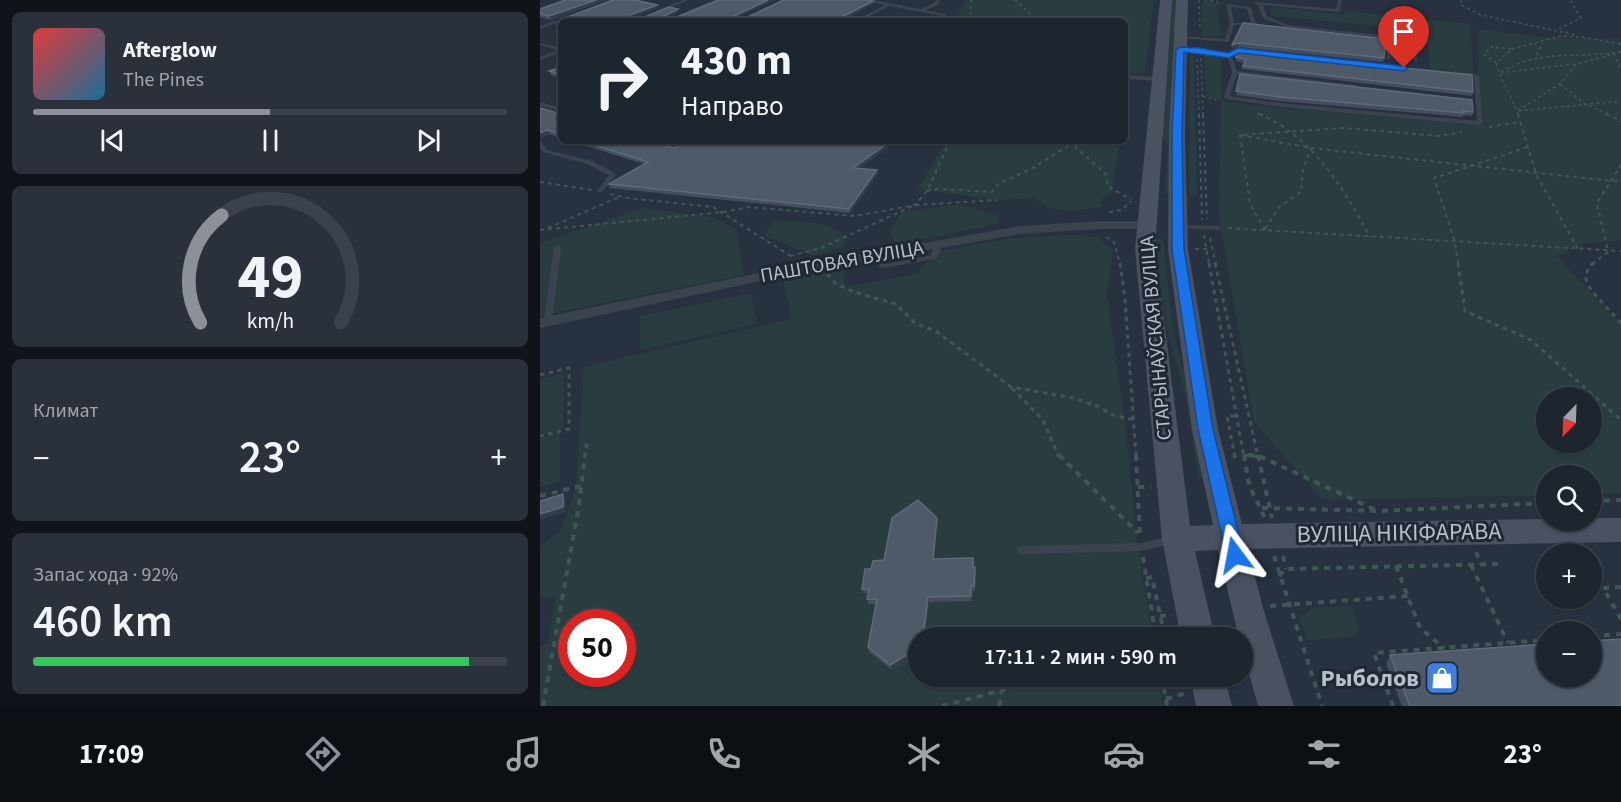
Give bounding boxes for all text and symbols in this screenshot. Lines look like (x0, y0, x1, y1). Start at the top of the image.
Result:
pin (1378, 6, 1429, 68)
icon: arrive (1387, 15, 1420, 48)
text: 430 m (681, 31, 792, 91)
text: Afterglow (123, 34, 217, 66)
icon: right (582, 42, 660, 120)
text: The Pines (123, 66, 204, 94)
text: Направо (681, 87, 784, 126)
icon: previous (96, 124, 129, 157)
icon: pause (254, 124, 287, 157)
icon: next (412, 124, 445, 157)
text: 49 (237, 233, 303, 322)
street label: ПАШТОВАЯ ВУЛІЦА (758, 234, 926, 290)
street label: СТАРЫНАЎСКАЯ ВУЛІЦА (1133, 234, 1179, 441)
text: km/h (246, 307, 294, 338)
north arrow (1536, 387, 1602, 453)
map controls (1536, 387, 1602, 687)
text: Климат (33, 397, 99, 425)
text: 23° (239, 426, 301, 490)
text: − (33, 435, 49, 482)
text: + (491, 435, 507, 482)
button: search (1536, 465, 1602, 531)
street label: ВУЛІЦА НІКІФАРАВА (1296, 514, 1502, 552)
position arrow (1203, 523, 1267, 587)
button: + (1536, 543, 1602, 609)
text: Запас хода · 92% (33, 561, 178, 589)
text: 460 km (33, 590, 173, 654)
speed limit sign: 50 (558, 609, 636, 687)
button: − (1536, 621, 1602, 687)
text: 17:11 · 2 мин · 590 m (984, 641, 1177, 673)
shop icon: Рыболов (1424, 660, 1460, 696)
place label: Рыболов (1320, 661, 1419, 696)
icon: directions (302, 733, 344, 775)
icon: music (503, 733, 545, 775)
icon: phone (703, 733, 745, 775)
icon: climate (903, 733, 945, 775)
icon: car (1103, 733, 1145, 775)
icon: filters (1303, 733, 1345, 775)
text: 17:09 (79, 735, 144, 774)
text: 23° (1504, 735, 1542, 774)

